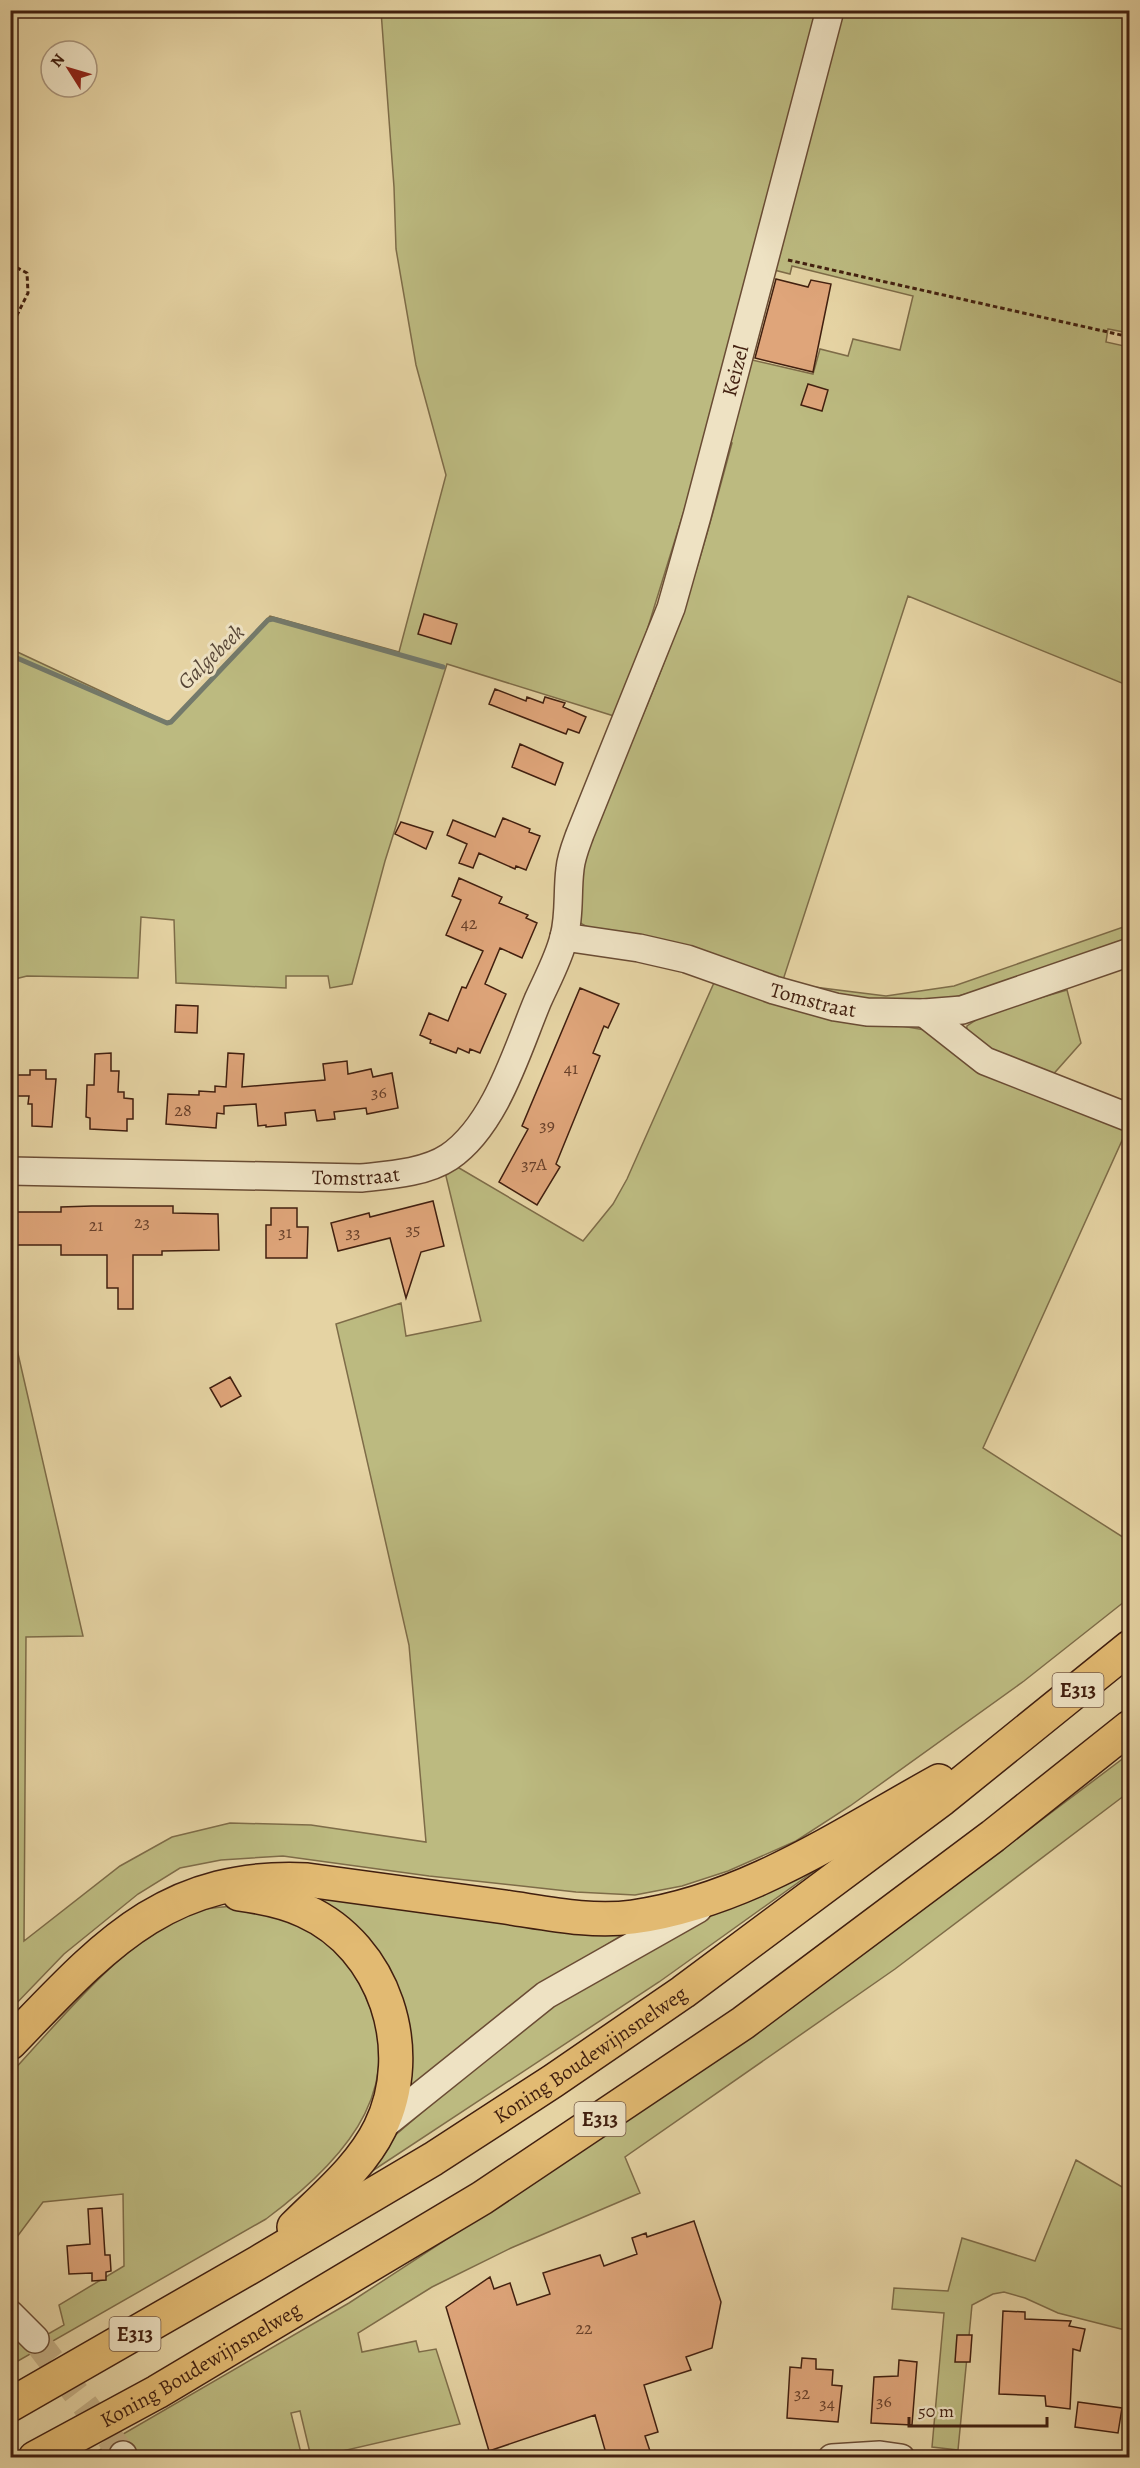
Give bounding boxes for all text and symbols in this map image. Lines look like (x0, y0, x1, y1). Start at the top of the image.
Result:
north arrow (39, 39, 99, 99)
text: N (46, 49, 70, 72)
street label: Keizel (715, 342, 755, 400)
water label: Galgebeek (171, 617, 251, 696)
house number: 42 (461, 911, 478, 935)
street label: Tomstraat (767, 976, 858, 1024)
house number: 41 (564, 1056, 578, 1080)
house number: 36 (371, 1080, 387, 1104)
house number: 28 (174, 1098, 192, 1122)
house number: 39 (539, 1113, 555, 1137)
house number: 37A (521, 1152, 547, 1176)
street label: Tomstraat (312, 1160, 402, 1192)
house number: 23 (134, 1210, 150, 1234)
house number: 21 (89, 1213, 103, 1237)
house number: 35 (405, 1217, 421, 1241)
house number: 31 (278, 1220, 292, 1244)
house number: 33 (346, 1220, 360, 1244)
road number: E313 (1052, 1673, 1104, 1707)
street label: Koning Boudewijnsnelweg (488, 1979, 693, 2130)
road number: E313 (574, 2102, 626, 2136)
street label: Koning Boudewijnsnelweg (95, 2295, 306, 2434)
house number: 22 (575, 2316, 593, 2340)
road number: E313 (110, 2317, 160, 2351)
house number: 32 (794, 2381, 810, 2405)
house number: 36 (876, 2389, 892, 2413)
scale bar (909, 2390, 1047, 2428)
house number: 34 (819, 2391, 835, 2415)
text: 50 m (918, 2399, 954, 2423)

